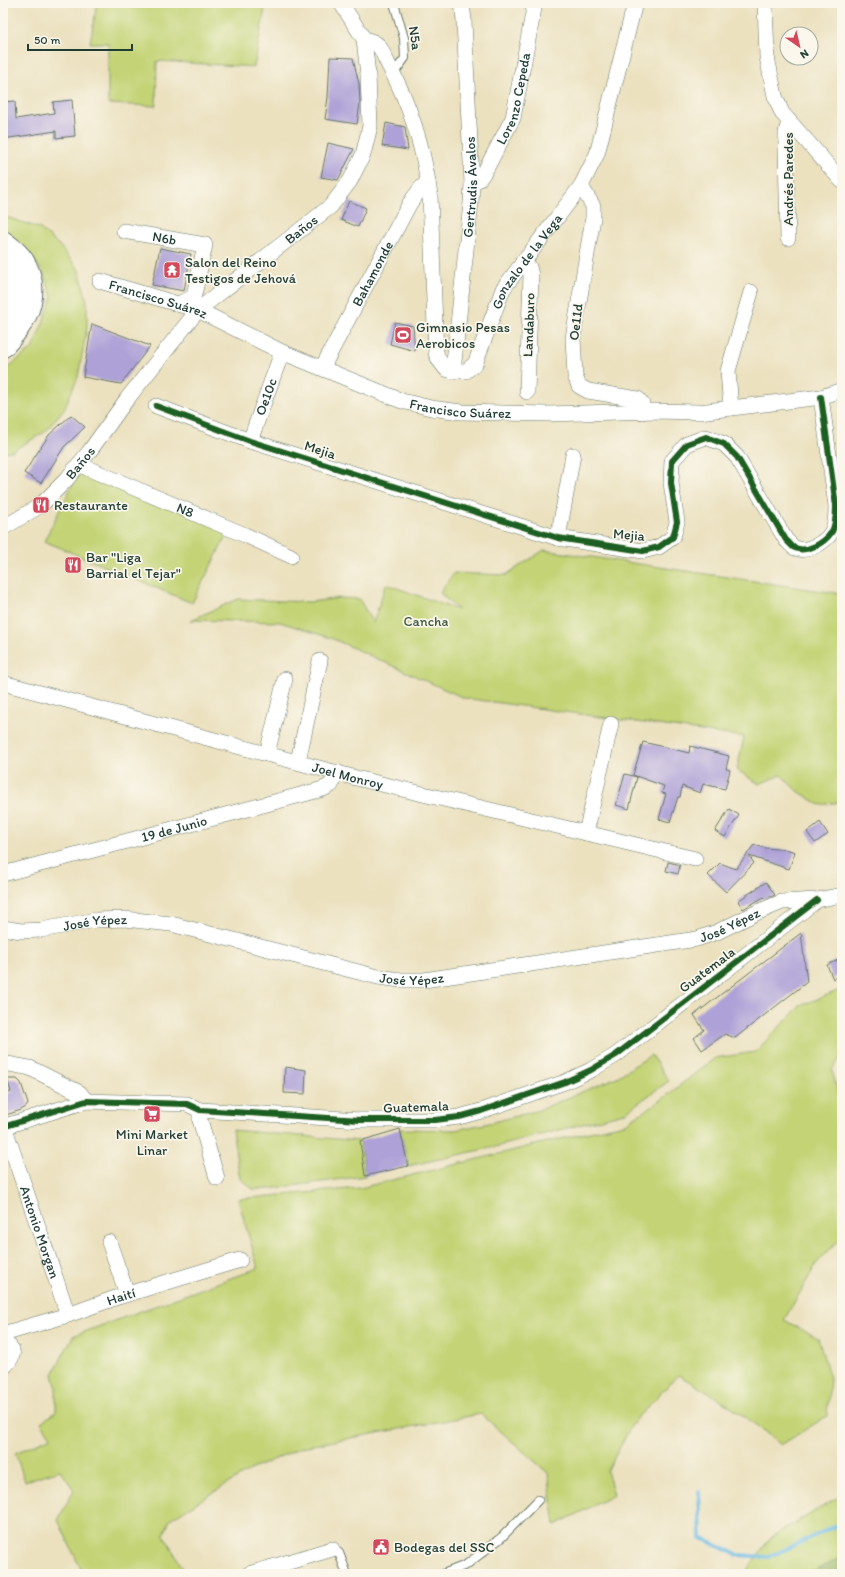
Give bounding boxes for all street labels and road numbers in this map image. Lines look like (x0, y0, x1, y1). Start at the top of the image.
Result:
street label: N5a (405, 25, 425, 52)
street label: Lorenzo Cepeda (492, 50, 534, 147)
street label: Andrés Paredes (780, 132, 797, 226)
street label: Gertrudis Ávalos (459, 136, 481, 238)
street label: Gonzalo de la Vega (488, 210, 566, 311)
street label: Baños (281, 211, 321, 248)
street label: N6b (151, 228, 178, 248)
street label: Bahamonde (348, 238, 397, 309)
street label: Francisco Suárez (107, 276, 211, 322)
street label: Landaburo (519, 292, 539, 358)
street label: Oe11d (565, 302, 587, 342)
street label: Oe10c (251, 375, 281, 418)
street label: Francisco Suárez (408, 395, 512, 422)
street label: Mejia (302, 437, 339, 463)
street label: Baños (62, 443, 99, 483)
street label: N8 (174, 499, 197, 521)
street label: Mejia (612, 525, 646, 545)
street label: Joel Monroy (310, 758, 385, 793)
street label: 19 de Junio (139, 812, 209, 845)
street label: José Yépez (697, 904, 763, 946)
street label: José Yépez (62, 910, 128, 934)
street label: Guatemala (676, 943, 738, 997)
street label: José Yépez (378, 969, 445, 989)
street label: Guatemala (383, 1097, 449, 1117)
street label: Antonio Morgan (16, 1183, 64, 1281)
street label: Haití (104, 1284, 138, 1309)

